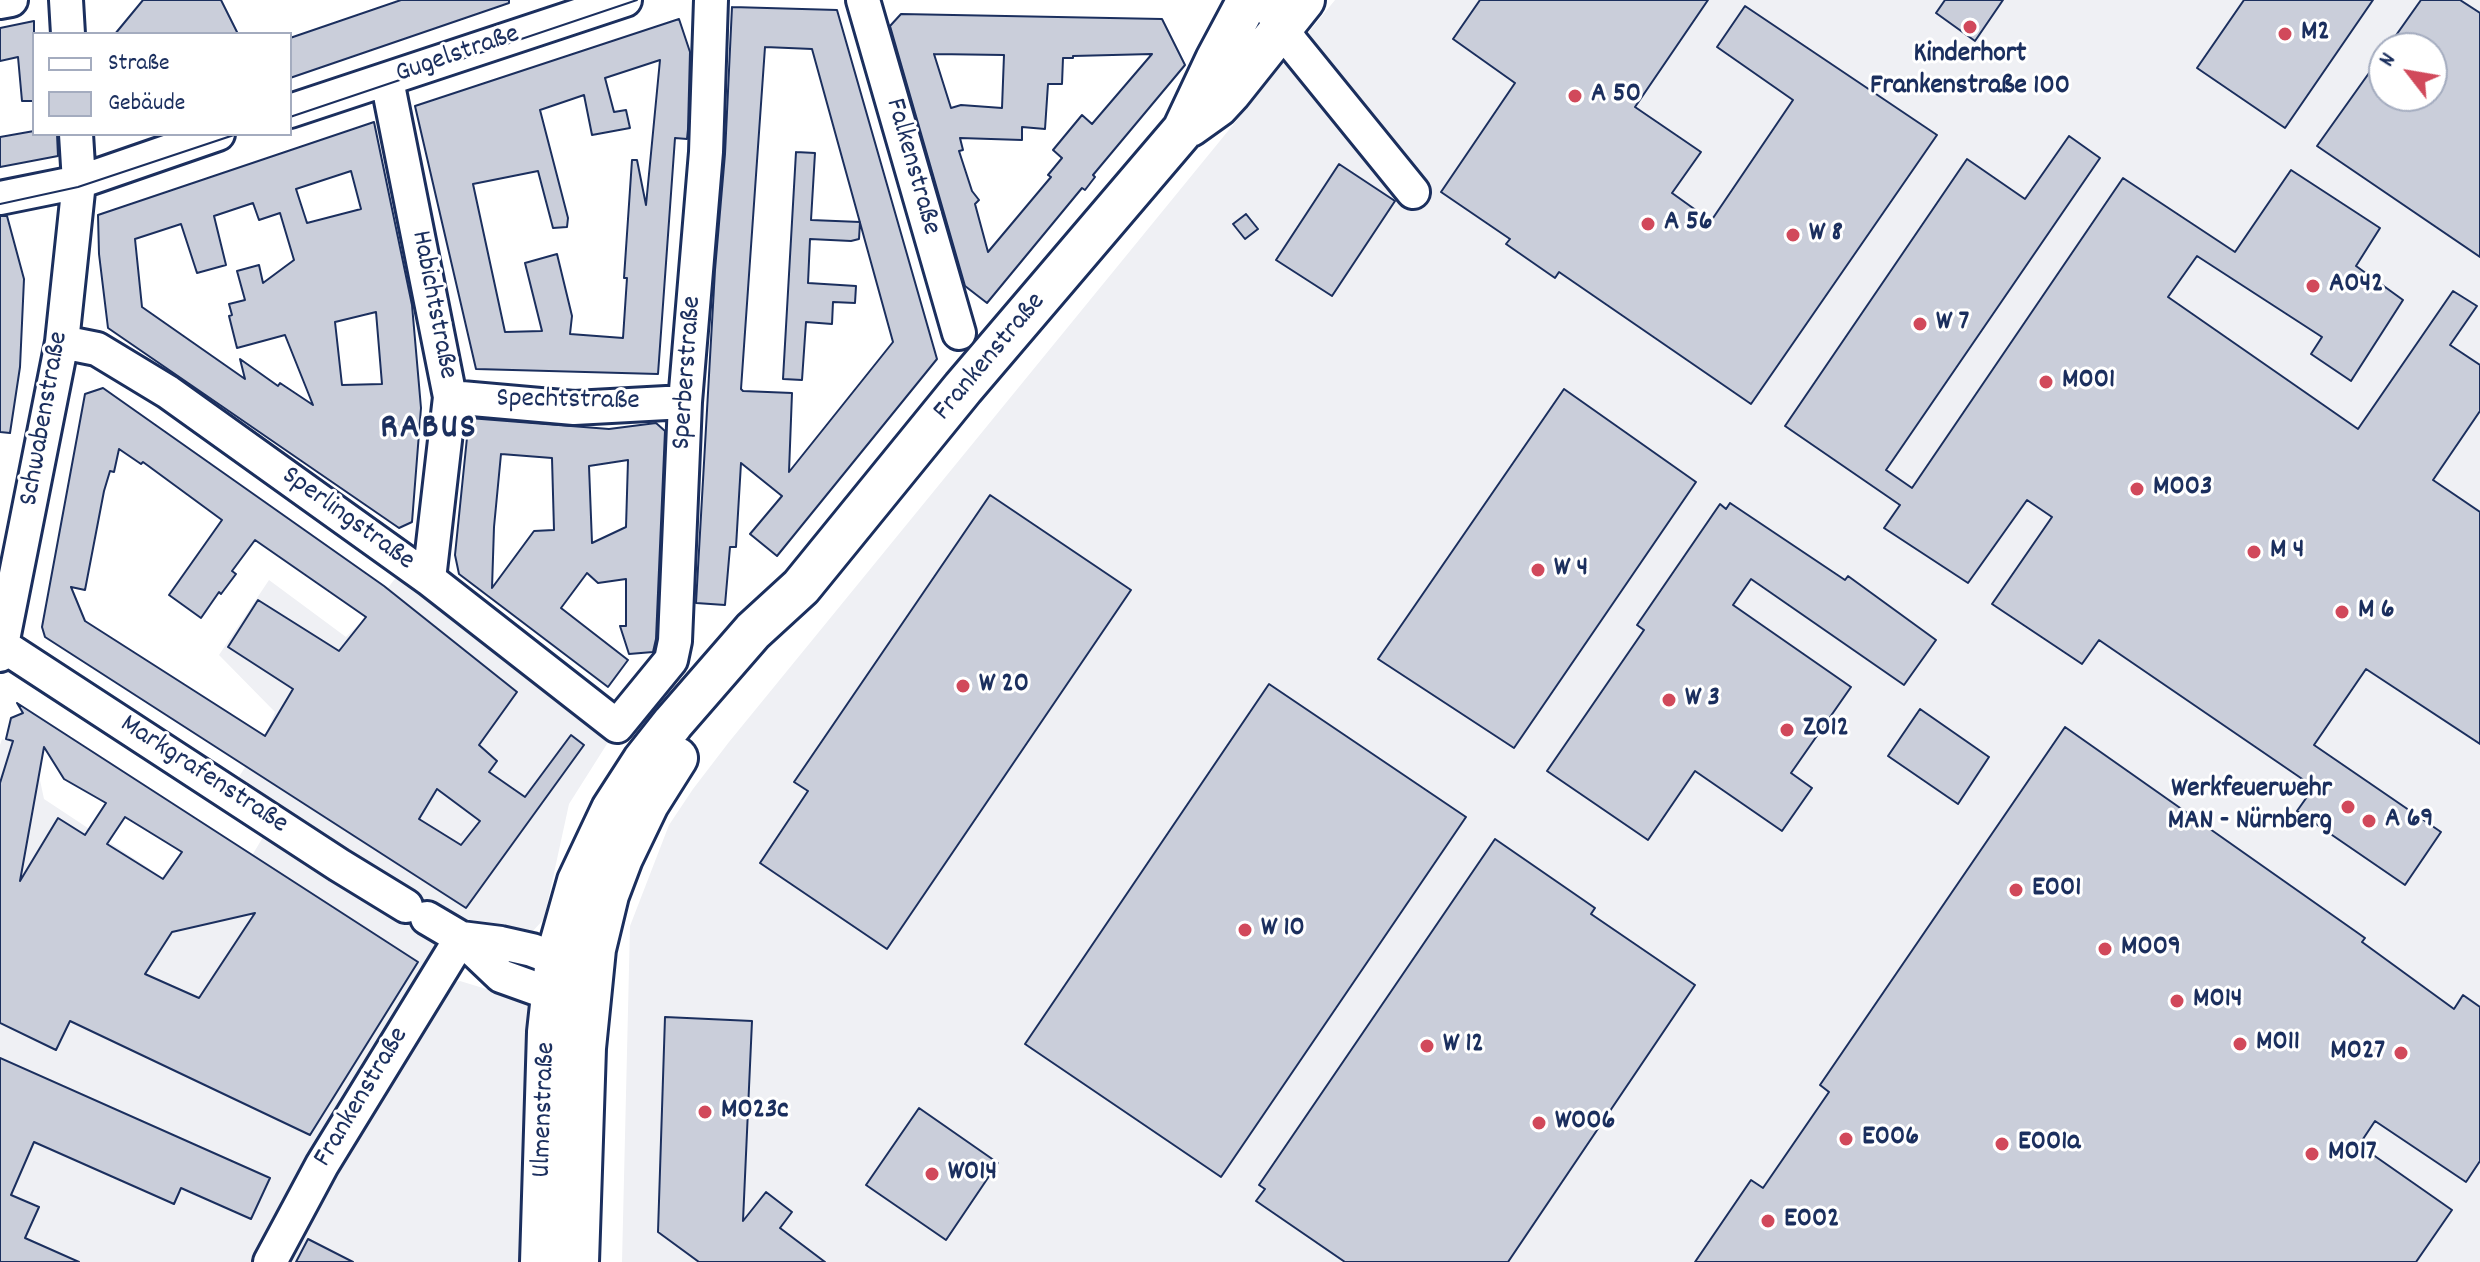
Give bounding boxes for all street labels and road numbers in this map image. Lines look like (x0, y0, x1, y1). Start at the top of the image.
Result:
street label: Gugelstraße (392, 19, 524, 93)
street label: Falkenstraße (876, 95, 946, 239)
street label: Habichtstraße (401, 228, 463, 382)
street label: Frankenstraße (928, 287, 1054, 429)
street label: Sperberstraße (667, 295, 711, 451)
street label: Schwabenstraße (14, 329, 78, 509)
street label: Spechtstraße (496, 384, 640, 420)
street label: Sperlingstraße (274, 460, 420, 580)
street label: Markgrafenstraße (113, 709, 293, 843)
street label: Frankenstraße (308, 1022, 418, 1174)
street label: Ulmenstraße (527, 1041, 565, 1179)

